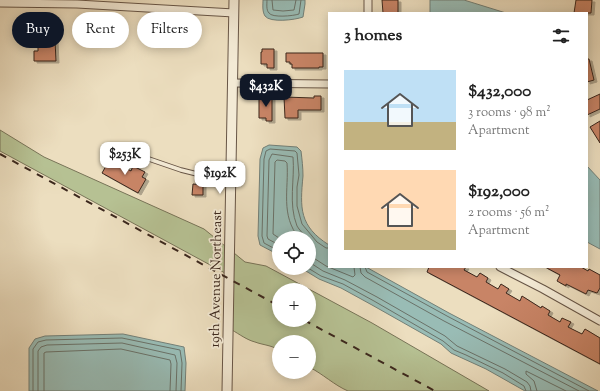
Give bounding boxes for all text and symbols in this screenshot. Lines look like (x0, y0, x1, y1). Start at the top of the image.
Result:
chip: Buy (12, 12, 64, 48)
chip: Rent (72, 12, 129, 48)
chip: Filters (137, 12, 202, 48)
text: 3 homes (344, 24, 402, 48)
icon: filters (550, 25, 572, 47)
pin: $432K (238, 74, 294, 108)
text: $432K (249, 78, 283, 96)
text: $432,000 (468, 80, 531, 104)
icon: home (376, 86, 424, 134)
text: 3 rooms · 98 m² (468, 104, 551, 122)
text: Apartment (468, 122, 529, 140)
pin: $253K (97, 142, 153, 176)
text: $253K (109, 146, 141, 164)
pin: $192K (192, 161, 248, 195)
text: $192K (203, 165, 237, 183)
text: $192,000 (468, 180, 530, 204)
icon: home (376, 186, 424, 234)
text: 2 rooms · 56 m² (468, 204, 549, 222)
street label: 19th Avenue Northeast (206, 210, 228, 348)
text: Apartment (468, 222, 529, 240)
map controls (272, 231, 316, 379)
button: locate (272, 231, 316, 275)
button: + (272, 283, 316, 327)
button: − (272, 335, 316, 379)

